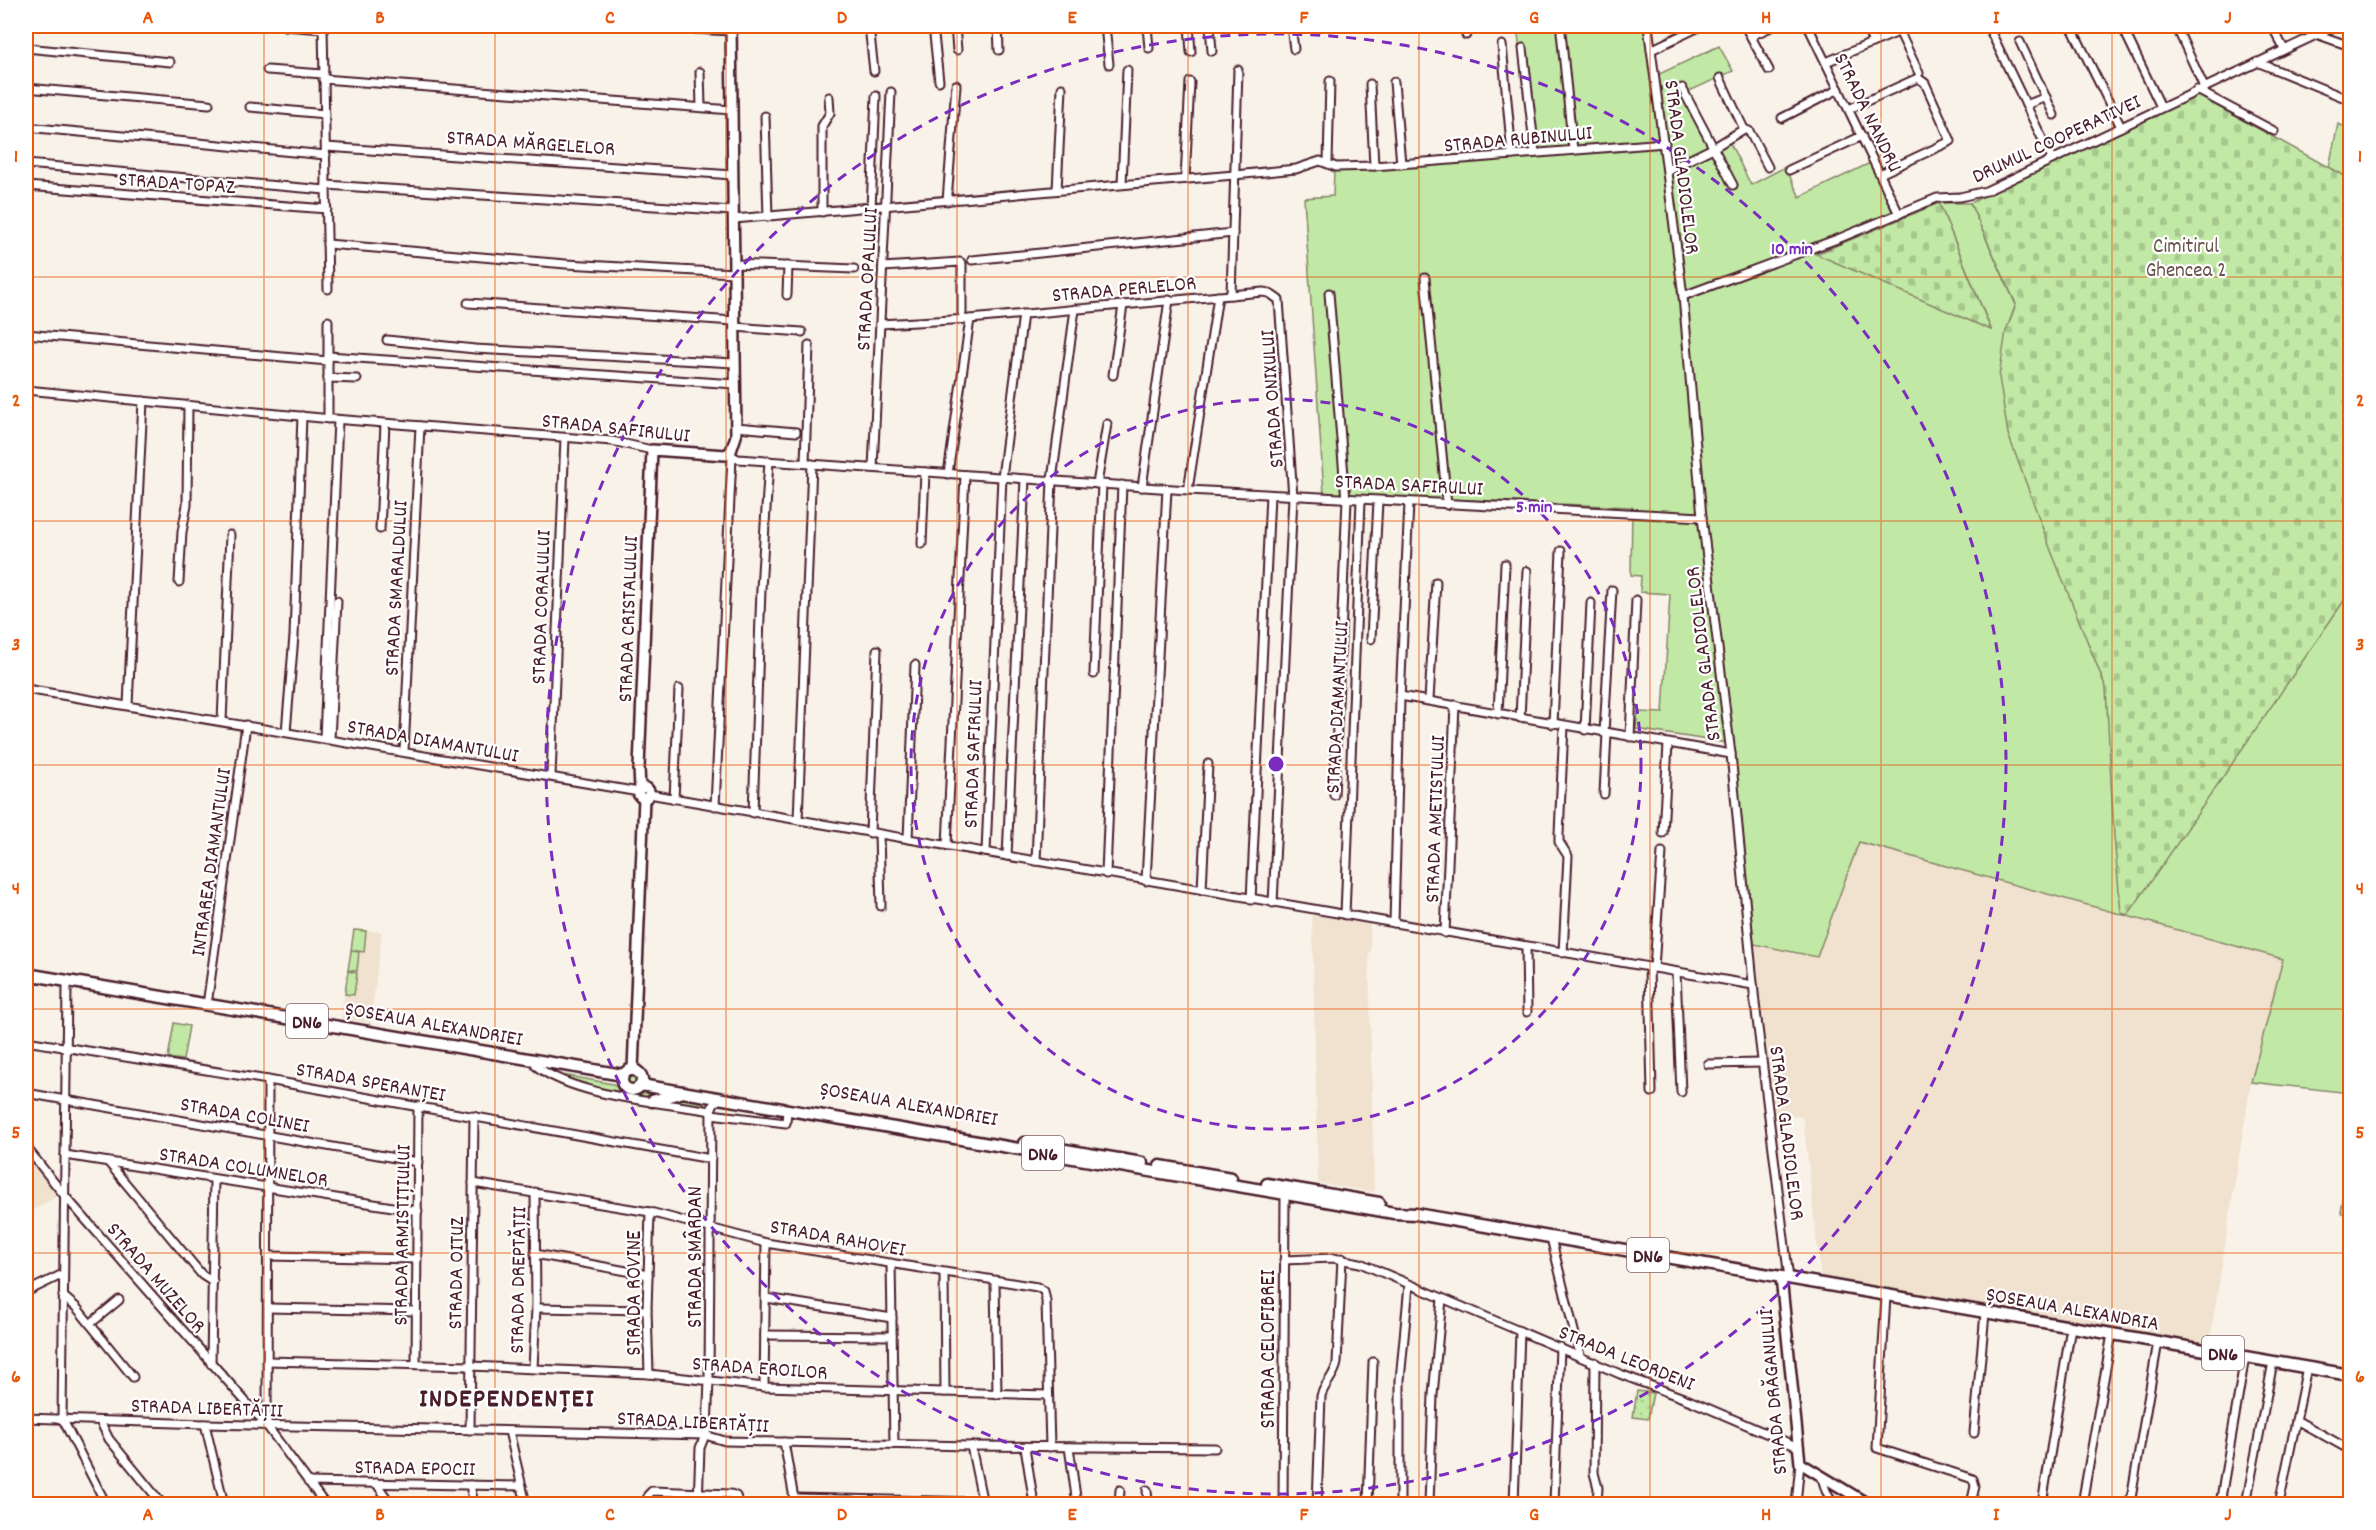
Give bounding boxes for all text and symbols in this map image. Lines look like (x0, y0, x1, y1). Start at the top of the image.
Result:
text: A (143, 5, 154, 33)
text: B (375, 5, 385, 33)
text: C (605, 5, 615, 33)
text: D (837, 5, 848, 33)
text: E (1067, 5, 1077, 33)
text: F (1300, 5, 1310, 33)
text: G (1529, 5, 1539, 33)
text: H (1761, 5, 1771, 33)
text: I (1993, 5, 2000, 33)
text: J (2224, 5, 2232, 33)
street label: STRADA NANDRU (1824, 48, 1908, 178)
street label: STRADA GLADIOLELOR (1654, 78, 1706, 256)
street label: DRUMUL COOPERATIVEI (1968, 88, 2147, 193)
street label: STRADA RUBINULUI (1443, 120, 1594, 162)
street label: STRADA MĂRGELELOR (445, 124, 616, 166)
text: 1 (14, 144, 18, 172)
text: 1 (2358, 144, 2362, 172)
street label: STRADA TOPAZ (117, 166, 237, 204)
street label: STRADA OPALULUI (850, 206, 888, 352)
park label: Cimitirul Ghencea 2 (2146, 233, 2226, 287)
text: 10 min (1771, 238, 1813, 263)
street label: STRADA PERLELOR (1051, 270, 1198, 312)
street label: STRADA ONIXULUI (1254, 328, 1294, 469)
text: 2 (12, 388, 20, 416)
text: 2 (2356, 388, 2364, 416)
street label: STRADA SAFIRULUI (540, 407, 692, 453)
street label: STRADA SAFIRULUI (1334, 468, 1484, 506)
text: 5 min (1516, 496, 1552, 521)
street label: STRADA SMARALDULUI (378, 499, 418, 677)
street label: STRADA CORALULUI (525, 529, 561, 685)
street label: STRADA CRISTALULUI (612, 535, 648, 703)
street label: STRADA GLADIOLELOR (1679, 565, 1731, 743)
street label: STRADA DIAMANTULUI (1319, 619, 1359, 794)
text: 3 (12, 632, 20, 660)
text: 3 (2356, 632, 2364, 660)
street label: STRADA SAFIRULUI (957, 679, 993, 829)
street label: STRADA DIAMANTULUI (345, 713, 521, 773)
street label: STRADA AMETISTULUI (1419, 734, 1455, 903)
centre of rings (1266, 754, 1286, 774)
street label: INTRAREA DIAMANTULUI (185, 766, 241, 958)
text: 4 (12, 876, 20, 904)
text: 4 (2356, 876, 2364, 904)
street label: ȘOSEAUA ALEXANDRIEI (342, 996, 525, 1056)
road number: DN6 (286, 1004, 328, 1038)
street label: STRADA GLADIOLELOR (1759, 1044, 1811, 1222)
street label: STRADA SPERANȚEI (293, 1056, 448, 1112)
street label: ȘOSEAUA ALEXANDRIEI (817, 1076, 1000, 1136)
street label: STRADA COLINEI (178, 1091, 312, 1143)
text: 5 (11, 1120, 21, 1148)
text: 5 (2355, 1120, 2365, 1148)
road number: DN6 (1022, 1136, 1064, 1170)
street label: STRADA COLUMNELOR (157, 1141, 330, 1197)
street label: STRADA ARMISTIȚIULUI (387, 1144, 421, 1326)
street label: STRADA SMÂRDAN (682, 1186, 712, 1328)
street label: STRADA DREPTĂȚII (504, 1206, 536, 1354)
street label: STRADA RAHOVEI (767, 1213, 908, 1267)
street label: STRADA OITUZ (442, 1216, 474, 1330)
street label: STRADA MUZELOR (98, 1217, 212, 1341)
street label: STRADA ROVINE (621, 1230, 651, 1356)
road number: DN6 (1627, 1238, 1669, 1272)
street label: STRADA CELOFIBREI (1255, 1269, 1285, 1429)
street label: ȘOSEAUA ALEXANDRIA (1984, 1281, 2161, 1341)
street label: STRADA DRĂGANULUI (1753, 1307, 1797, 1476)
street label: STRADA LEORDENI (1553, 1319, 1699, 1401)
road number: DN6 (2202, 1336, 2244, 1370)
street label: STRADA EROILOR (691, 1350, 829, 1390)
text: 6 (11, 1364, 21, 1392)
text: 6 (2355, 1364, 2365, 1392)
district label: INDEPENDENȚEI (419, 1381, 595, 1420)
street label: STRADA LIBERTĂȚII (130, 1392, 284, 1428)
street label: STRADA LIBERTĂȚII (616, 1405, 770, 1443)
street label: STRADA EPOCII (354, 1454, 476, 1486)
text: A (143, 1502, 154, 1530)
text: B (375, 1502, 385, 1530)
text: C (605, 1502, 615, 1530)
text: D (837, 1502, 848, 1530)
text: E (1067, 1502, 1077, 1530)
text: F (1300, 1502, 1310, 1530)
text: G (1529, 1502, 1539, 1530)
text: H (1761, 1502, 1771, 1530)
text: I (1993, 1502, 2000, 1530)
text: J (2224, 1502, 2232, 1530)

